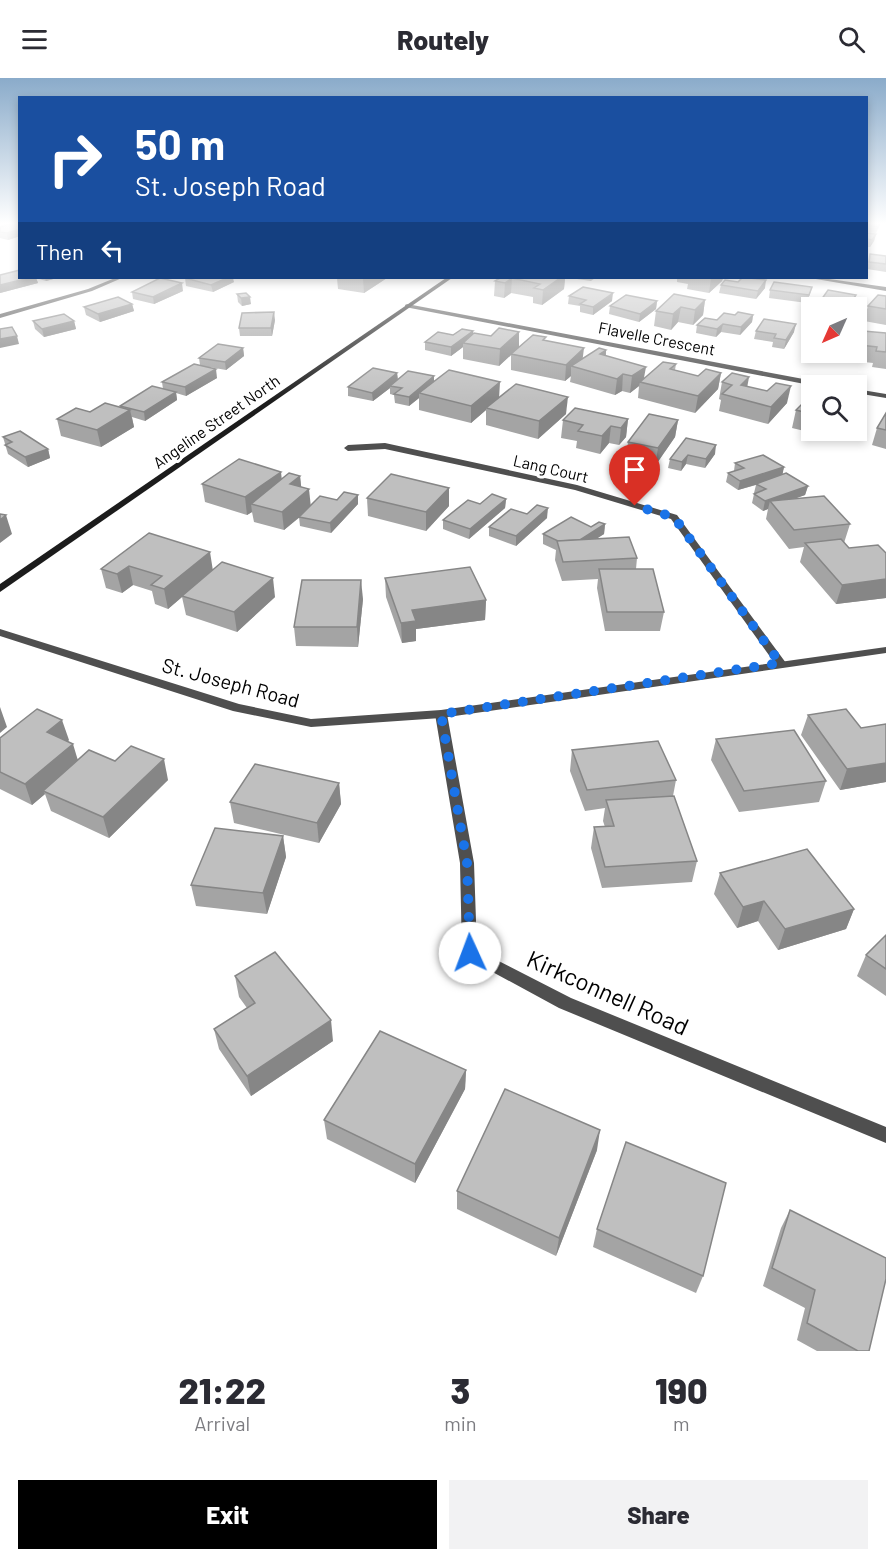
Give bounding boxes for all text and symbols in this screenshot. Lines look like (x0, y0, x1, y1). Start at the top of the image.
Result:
icon: menu (18, 23, 51, 56)
text: Routely (397, 23, 489, 55)
icon: search (835, 23, 868, 56)
text: 50 m (135, 118, 225, 168)
icon: right (36, 120, 114, 198)
text: St. Joseph Road (135, 169, 326, 201)
icon: left (96, 234, 129, 267)
text: Then (36, 238, 84, 264)
north arrow (801, 297, 867, 363)
map controls (801, 297, 867, 441)
street label: Flavelle Crescent (597, 317, 717, 359)
street label: Angeline Street North (149, 370, 283, 472)
button: search (801, 375, 867, 441)
pin (609, 444, 660, 506)
street label: Lang Court (512, 450, 590, 486)
icon: arrive (618, 453, 651, 486)
street label: St. Joseph Road (160, 652, 302, 712)
position arrow (438, 921, 502, 985)
street label: Kirkconnell Road (523, 943, 693, 1041)
text: 21:22 (178, 1368, 266, 1411)
text: 3 (451, 1368, 470, 1411)
text: 190 (655, 1368, 708, 1411)
text: Arrival (194, 1411, 250, 1435)
text: min (444, 1411, 477, 1435)
text: m (673, 1411, 690, 1435)
button: Exit (18, 1480, 437, 1549)
button: Share (449, 1480, 868, 1549)

